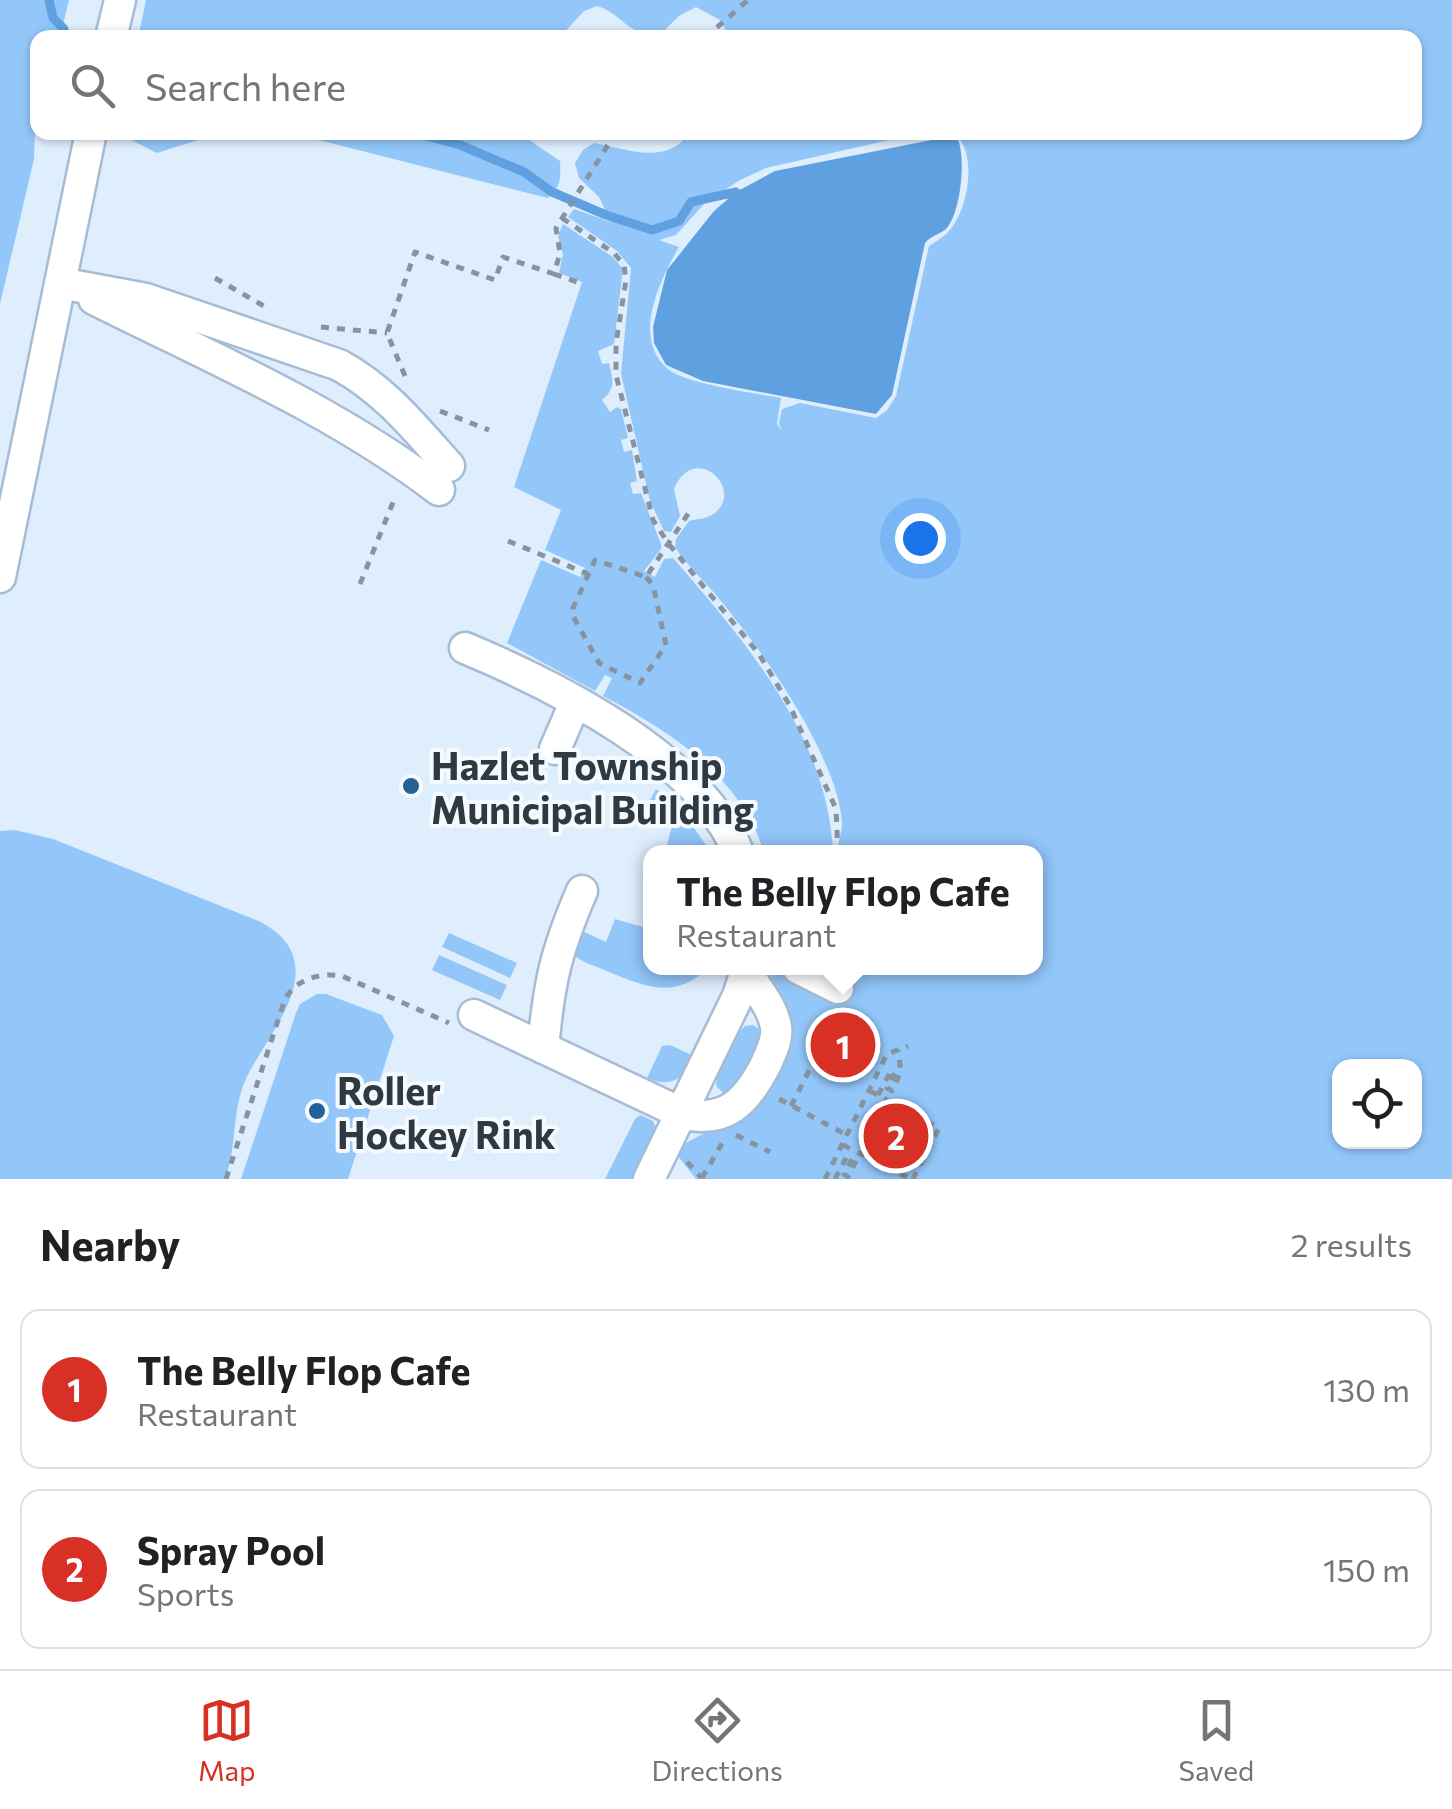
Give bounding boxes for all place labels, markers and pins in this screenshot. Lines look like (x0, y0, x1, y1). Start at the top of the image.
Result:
place label: Hazlet Township Municipal Building (431, 741, 754, 832)
marker: Hazlet Township Municipal Building (400, 775, 422, 797)
pin: 1 (810, 1008, 876, 1082)
place label: Roller Hockey Rink (337, 1066, 556, 1157)
pin: 2 (864, 1098, 928, 1174)
marker: Roller Hockey Rink (306, 1100, 328, 1122)

